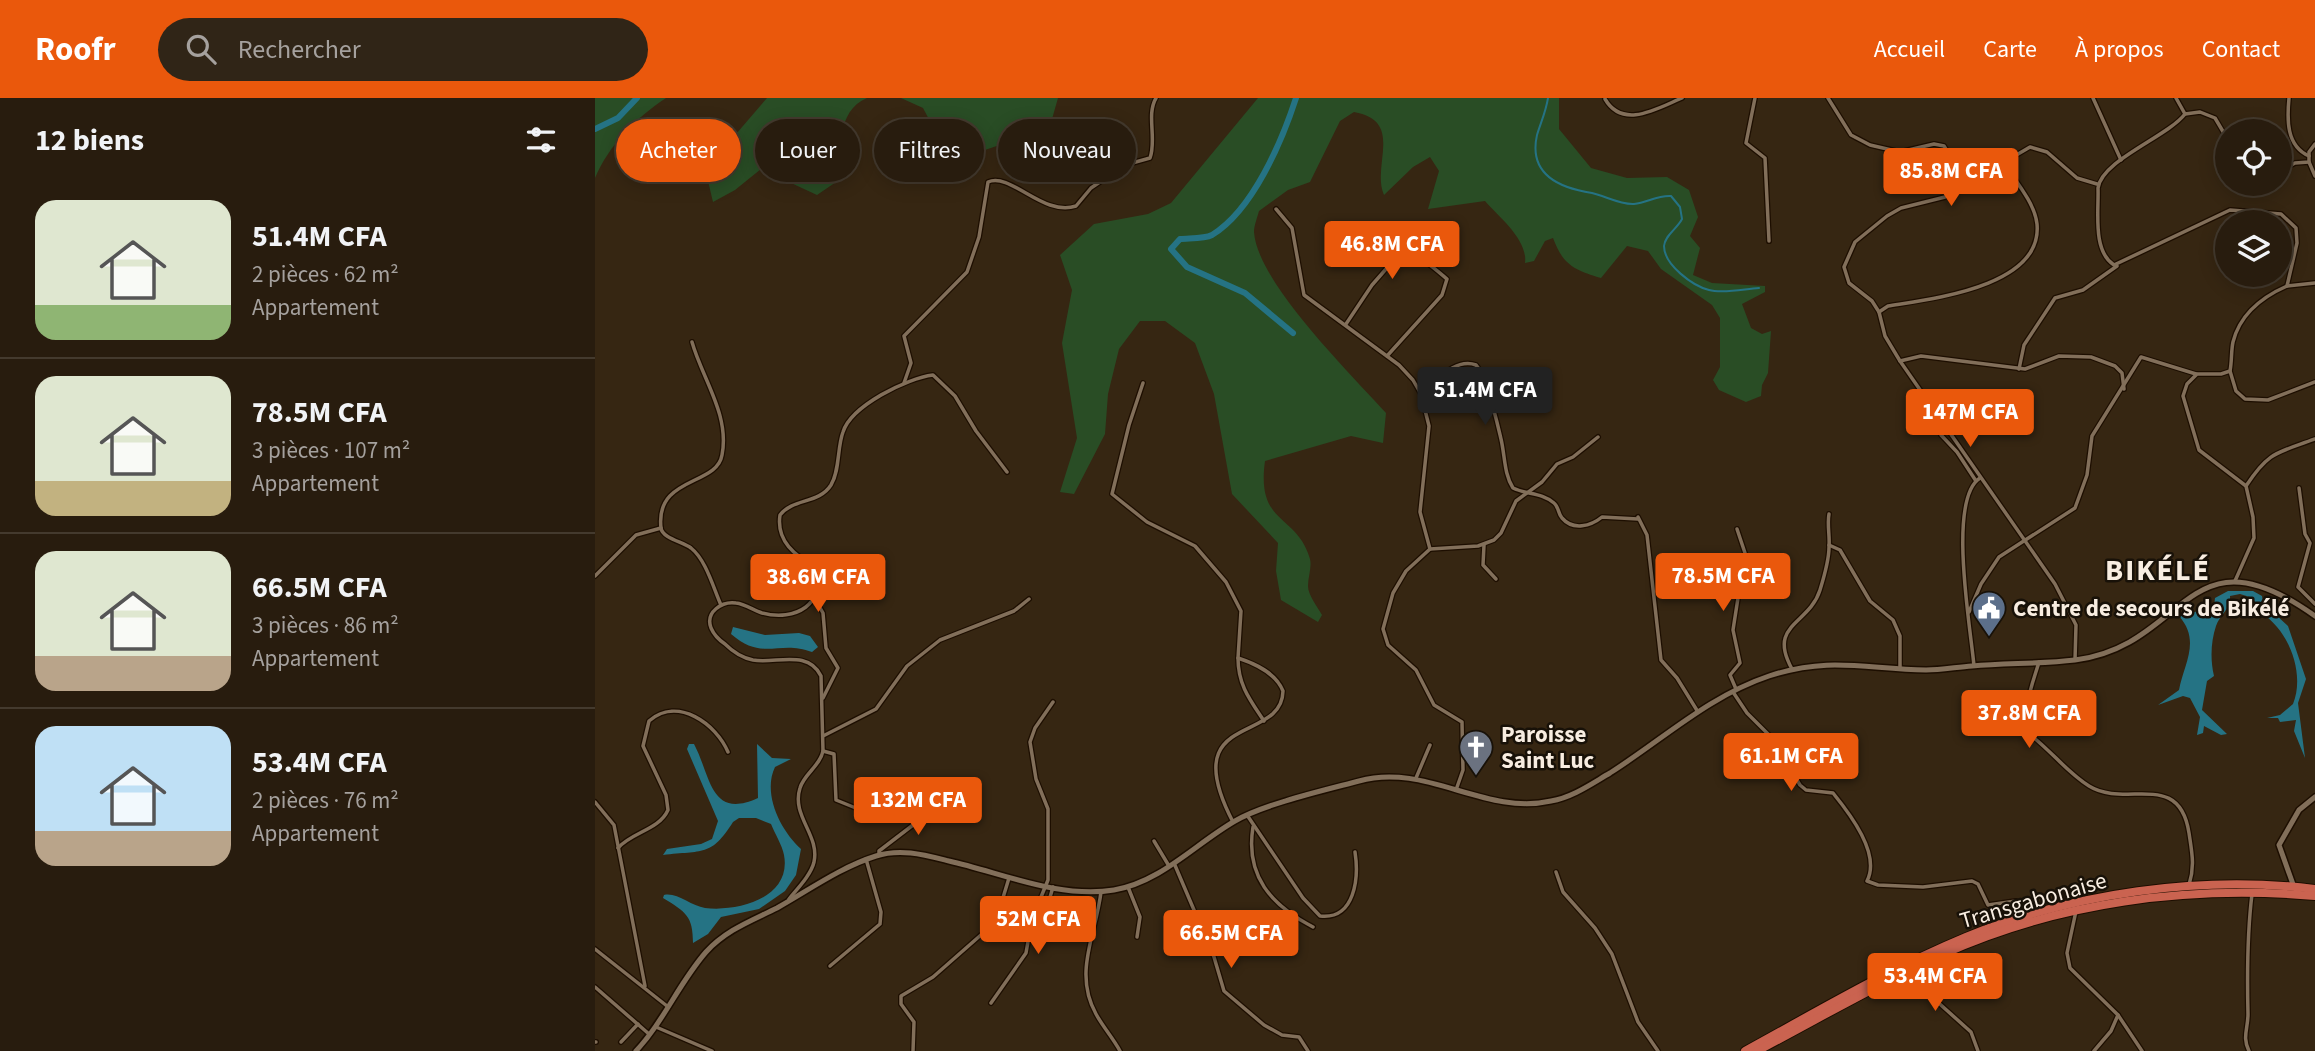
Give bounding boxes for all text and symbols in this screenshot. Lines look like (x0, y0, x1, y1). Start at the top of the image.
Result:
search box (158, 18, 648, 81)
text: Roofr (35, 26, 116, 73)
icon: search (182, 30, 220, 68)
text: Rechercher (238, 31, 361, 68)
text: Accueil (1874, 32, 1945, 67)
text: Carte (1983, 32, 2037, 67)
text: À propos (2075, 32, 2164, 67)
text: Contact (2202, 32, 2280, 67)
text: 12 biens (35, 119, 144, 162)
chip: Acheter (616, 119, 741, 182)
chip: Louer (755, 119, 860, 182)
chip: Filtres (874, 119, 984, 182)
chip: Nouveau (998, 119, 1136, 182)
map controls (2215, 119, 2292, 287)
button: locate (2215, 119, 2292, 196)
icon: filters (522, 121, 560, 159)
pin: 85.8M CFA (1871, 148, 2031, 208)
text: 85.8M CFA (1899, 154, 2003, 187)
button: layers (2215, 210, 2292, 287)
text: 51.4M CFA (252, 215, 387, 258)
pin: 46.8M CFA (1312, 222, 1472, 281)
text: 46.8M CFA (1340, 227, 1444, 260)
icon: home (91, 228, 175, 312)
text: 2 pièces · 62 m² (252, 258, 399, 291)
text: Appartement (252, 291, 379, 324)
pin: 51.4M CFA (1405, 368, 1565, 427)
text: 51.4M CFA (1433, 373, 1537, 406)
pin: 147M CFA (1898, 390, 2042, 449)
text: 78.5M CFA (252, 391, 387, 434)
text: 147M CFA (1922, 395, 2018, 428)
icon: home (91, 404, 175, 488)
text: 3 pièces · 107 m² (252, 434, 410, 467)
text: Appartement (252, 467, 379, 500)
district label: BIKÉLÉ (2105, 549, 2211, 592)
pin: 38.6M CFA (738, 554, 898, 614)
pin: 78.5M CFA (1643, 554, 1803, 613)
text: 78.5M CFA (1671, 559, 1775, 592)
text: 38.6M CFA (766, 560, 870, 593)
text: 66.5M CFA (252, 566, 387, 609)
icon: home (91, 579, 175, 663)
public building icon: Centre de secours de Bikélé (1970, 589, 2008, 638)
place label: Centre de secours de Bikélé (2013, 592, 2290, 625)
text: 3 pièces · 86 m² (252, 609, 399, 642)
text: Appartement (252, 642, 379, 675)
pin: 37.8M CFA (1949, 690, 2109, 750)
text: 37.8M CFA (1977, 696, 2081, 729)
place label: Paroisse Saint Luc (1501, 718, 1595, 777)
church icon: Paroisse Saint Luc (1457, 728, 1495, 777)
pin: 61.1M CFA (1711, 734, 1871, 793)
text: 61.1M CFA (1739, 739, 1843, 772)
text: 53.4M CFA (252, 741, 387, 784)
icon: home (91, 754, 175, 838)
pin: 132M CFA (846, 778, 990, 837)
text: 132M CFA (870, 783, 966, 816)
text: 2 pièces · 76 m² (252, 784, 399, 817)
text: Appartement (252, 817, 379, 850)
street label: Transgabonaise (1956, 864, 2110, 937)
pin: 52M CFA (973, 896, 1103, 956)
text: 52M CFA (996, 902, 1080, 935)
pin: 66.5M CFA (1151, 910, 1311, 970)
text: 66.5M CFA (1179, 916, 1283, 949)
pin: 53.4M CFA (1855, 954, 2015, 1013)
text: 53.4M CFA (1883, 959, 1987, 992)

